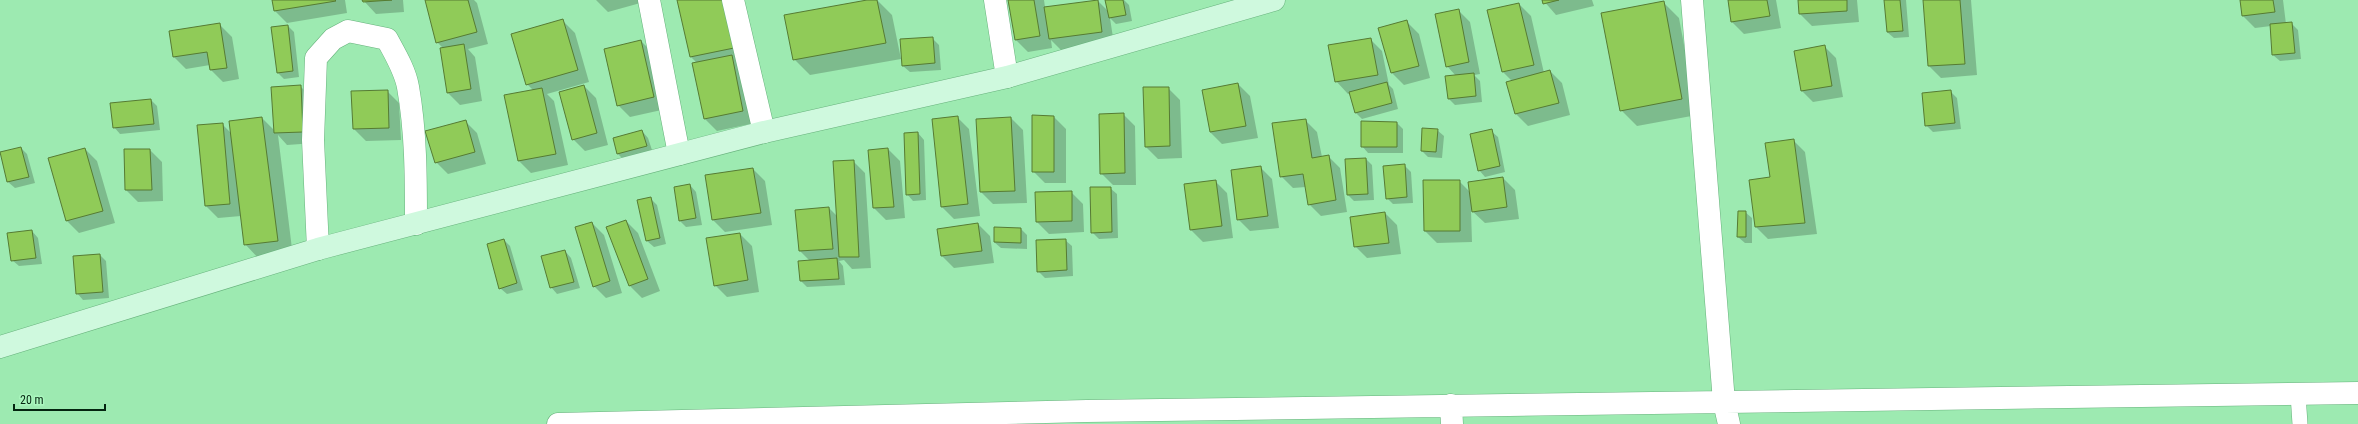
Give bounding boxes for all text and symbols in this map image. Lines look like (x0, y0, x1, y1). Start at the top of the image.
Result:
scale bar (14, 386, 105, 412)
text: 20 m (20, 393, 44, 407)

